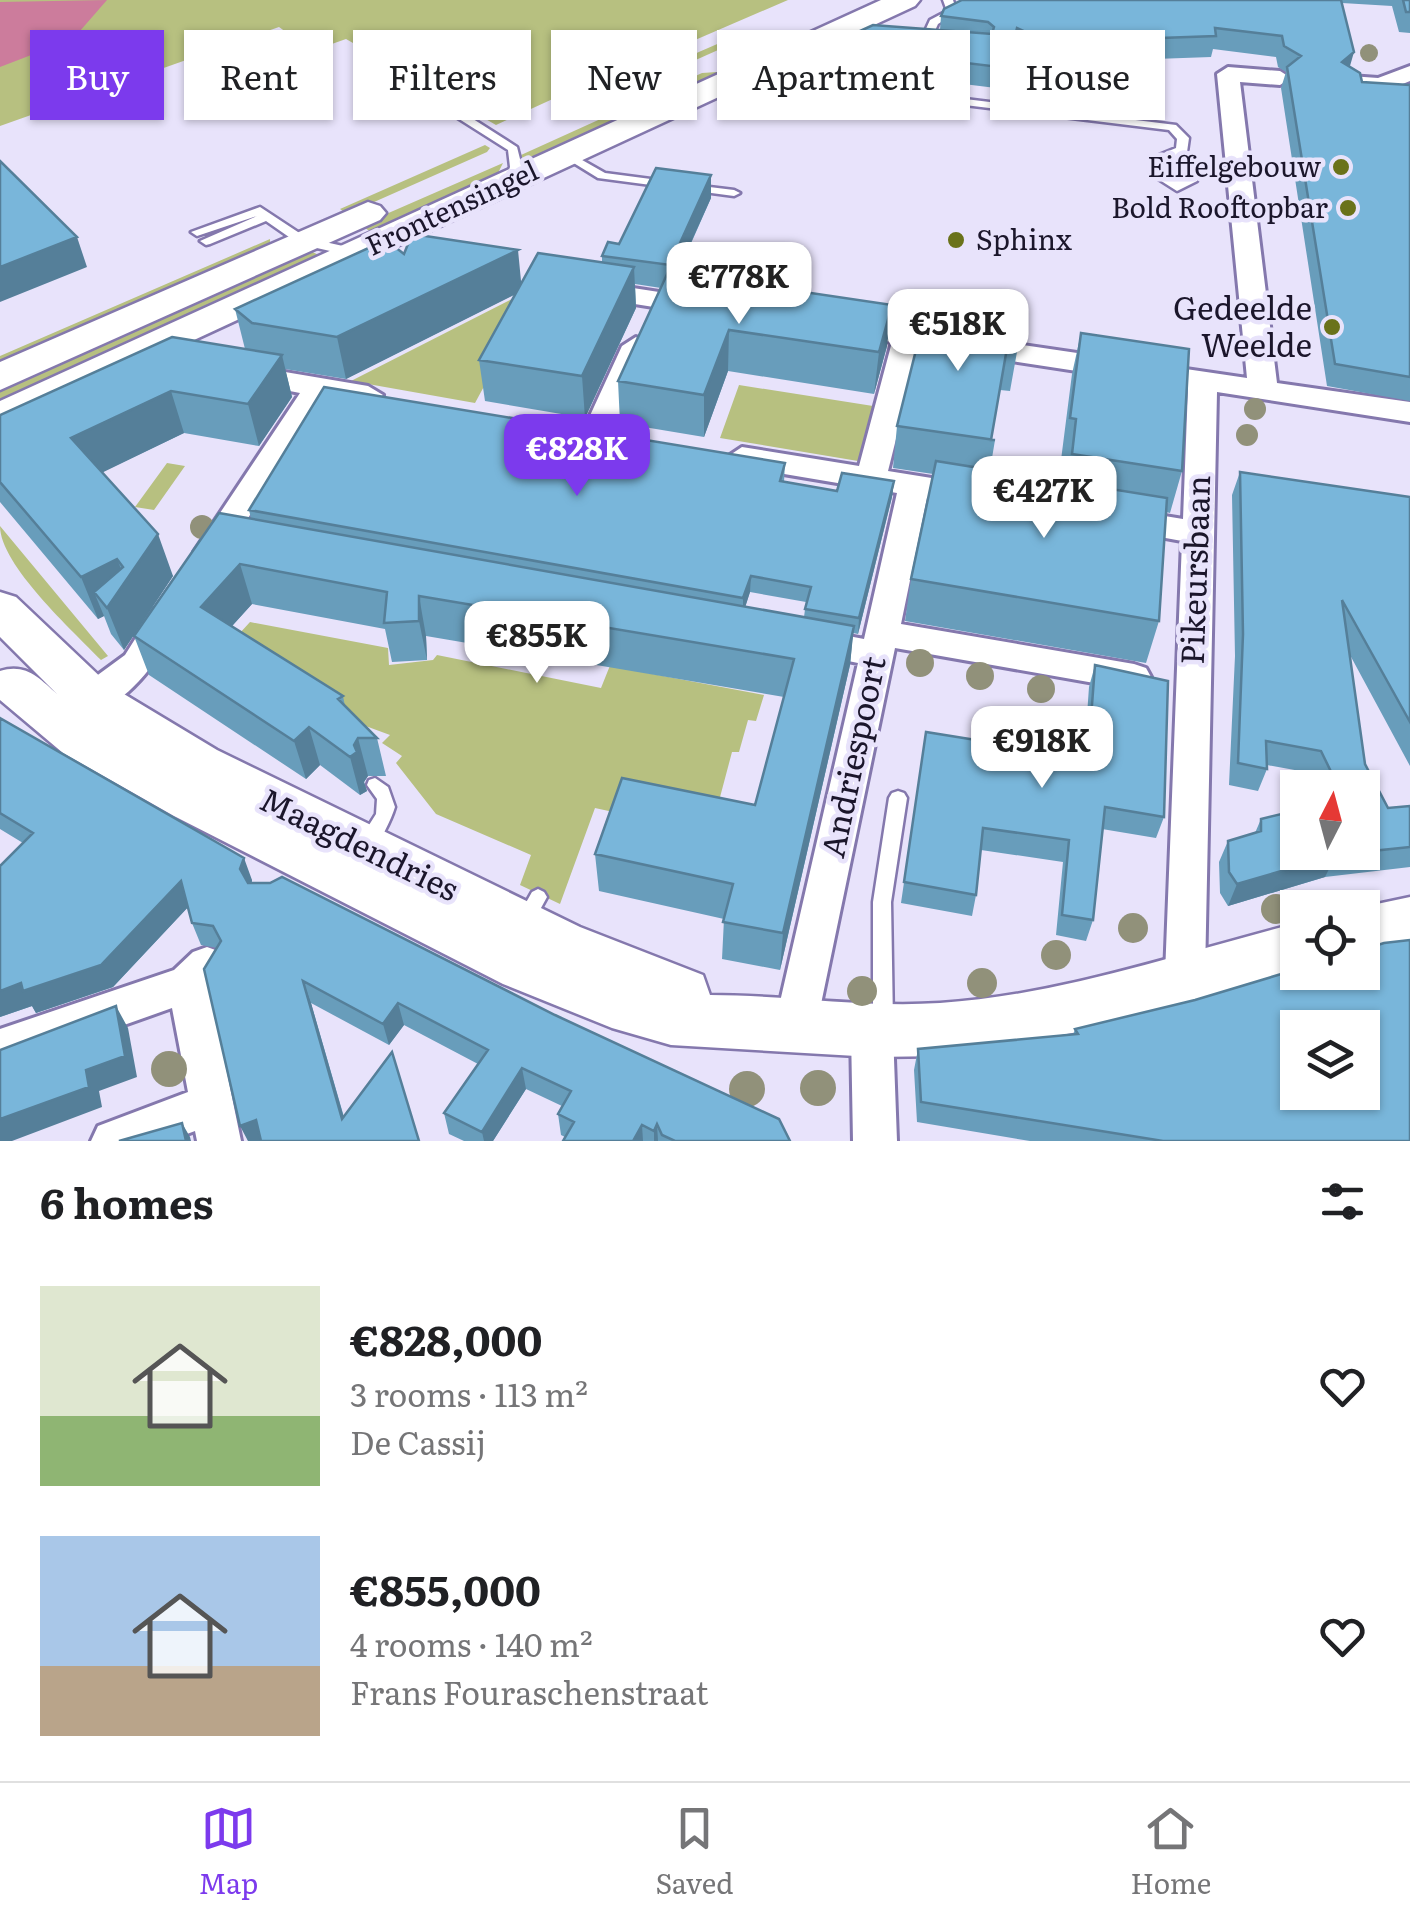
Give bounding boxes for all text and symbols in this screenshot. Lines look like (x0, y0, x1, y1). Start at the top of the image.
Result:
chip: Buy (30, 30, 164, 120)
chip: Rent (184, 30, 333, 120)
chip: Filters (353, 30, 531, 120)
chip: New (551, 30, 697, 120)
chip: Apartment (717, 30, 970, 120)
chip: House (990, 30, 1165, 120)
place label: Eiffelgebouw (1147, 144, 1321, 186)
street label: Frontensingel (358, 148, 544, 265)
marker: Eiffelgebouw (1330, 156, 1352, 178)
place label: Bold Rooftopbar (1111, 185, 1329, 227)
marker: Bold Rooftopbar (1337, 197, 1359, 219)
place label: Sphinx (976, 217, 1072, 259)
marker: Sphinx (945, 229, 967, 251)
pin: €778K (669, 242, 809, 327)
text: €778K (689, 250, 789, 298)
place label: Gedeelde Weelde (1173, 282, 1312, 367)
pin: €518K (888, 289, 1028, 374)
text: €518K (910, 297, 1006, 345)
marker: Gedeelde Weelde (1321, 316, 1343, 338)
pin: €828K (507, 414, 647, 499)
text: €828K (526, 422, 628, 470)
pin: €427K (974, 456, 1114, 541)
text: €427K (994, 464, 1094, 512)
street label: Pikeursbaan (1166, 474, 1220, 665)
pin: €855K (467, 601, 607, 686)
text: €855K (486, 609, 588, 657)
street label: Andriespoort (806, 651, 896, 861)
pin: €918K (972, 706, 1112, 791)
text: €918K (993, 714, 1091, 762)
north arrow (1280, 770, 1380, 870)
map controls (1280, 770, 1380, 1110)
street label: Maagdendries (253, 773, 468, 911)
button: locate (1280, 890, 1380, 990)
button: layers (1280, 1010, 1380, 1110)
text: 6 homes (40, 1170, 214, 1232)
icon: filters (1315, 1174, 1370, 1229)
text: €828,000 (350, 1307, 542, 1369)
icon: home (120, 1326, 240, 1446)
icon: heart (1315, 1359, 1370, 1414)
text: 3 rooms · 113 m² (350, 1369, 588, 1417)
text: De Cassij (350, 1417, 486, 1465)
text: €855,000 (350, 1557, 541, 1619)
icon: home (120, 1576, 240, 1696)
icon: heart (1315, 1609, 1370, 1664)
text: 4 rooms · 140 m² (350, 1619, 593, 1667)
text: Frans Fouraschenstraat (350, 1667, 709, 1715)
tab: Map (199, 1801, 258, 1903)
tab: Saved (655, 1801, 733, 1903)
tab: Home (1131, 1801, 1211, 1903)

